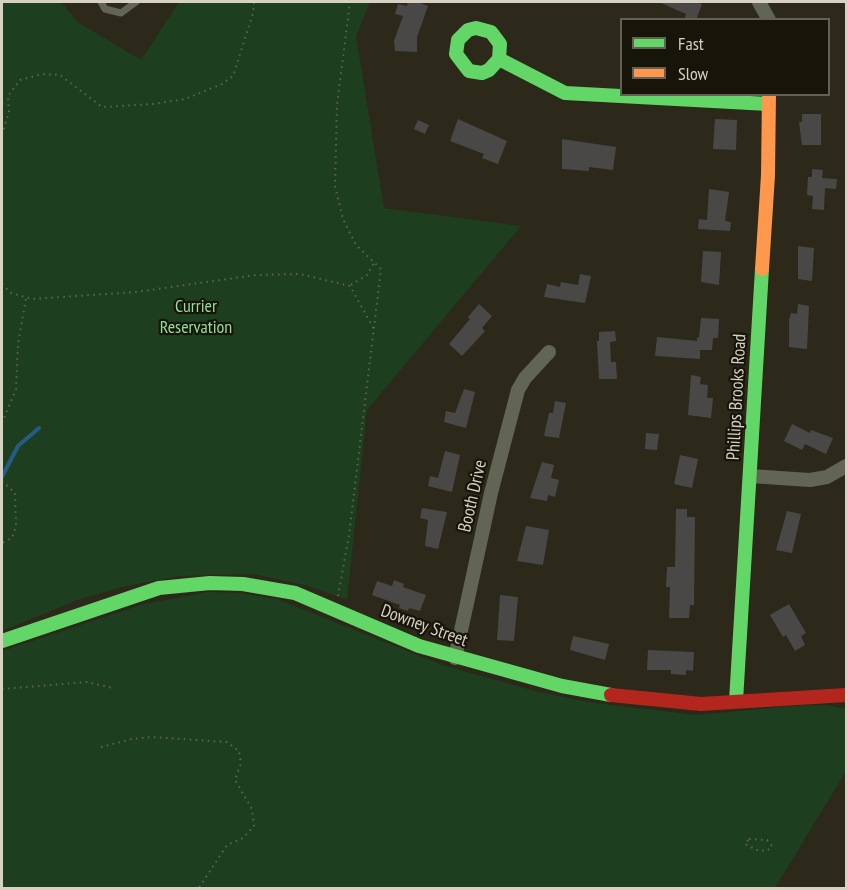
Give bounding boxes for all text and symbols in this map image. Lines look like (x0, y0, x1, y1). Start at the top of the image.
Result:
legend (620, 18, 830, 96)
text: Fast (678, 32, 704, 55)
text: Slow (678, 62, 708, 85)
park label: Currier Reservation (160, 296, 232, 338)
street label: Phillips Brooks Road (723, 333, 751, 461)
street label: Booth Drive (454, 458, 492, 534)
street label: Downey Street (378, 600, 470, 652)

